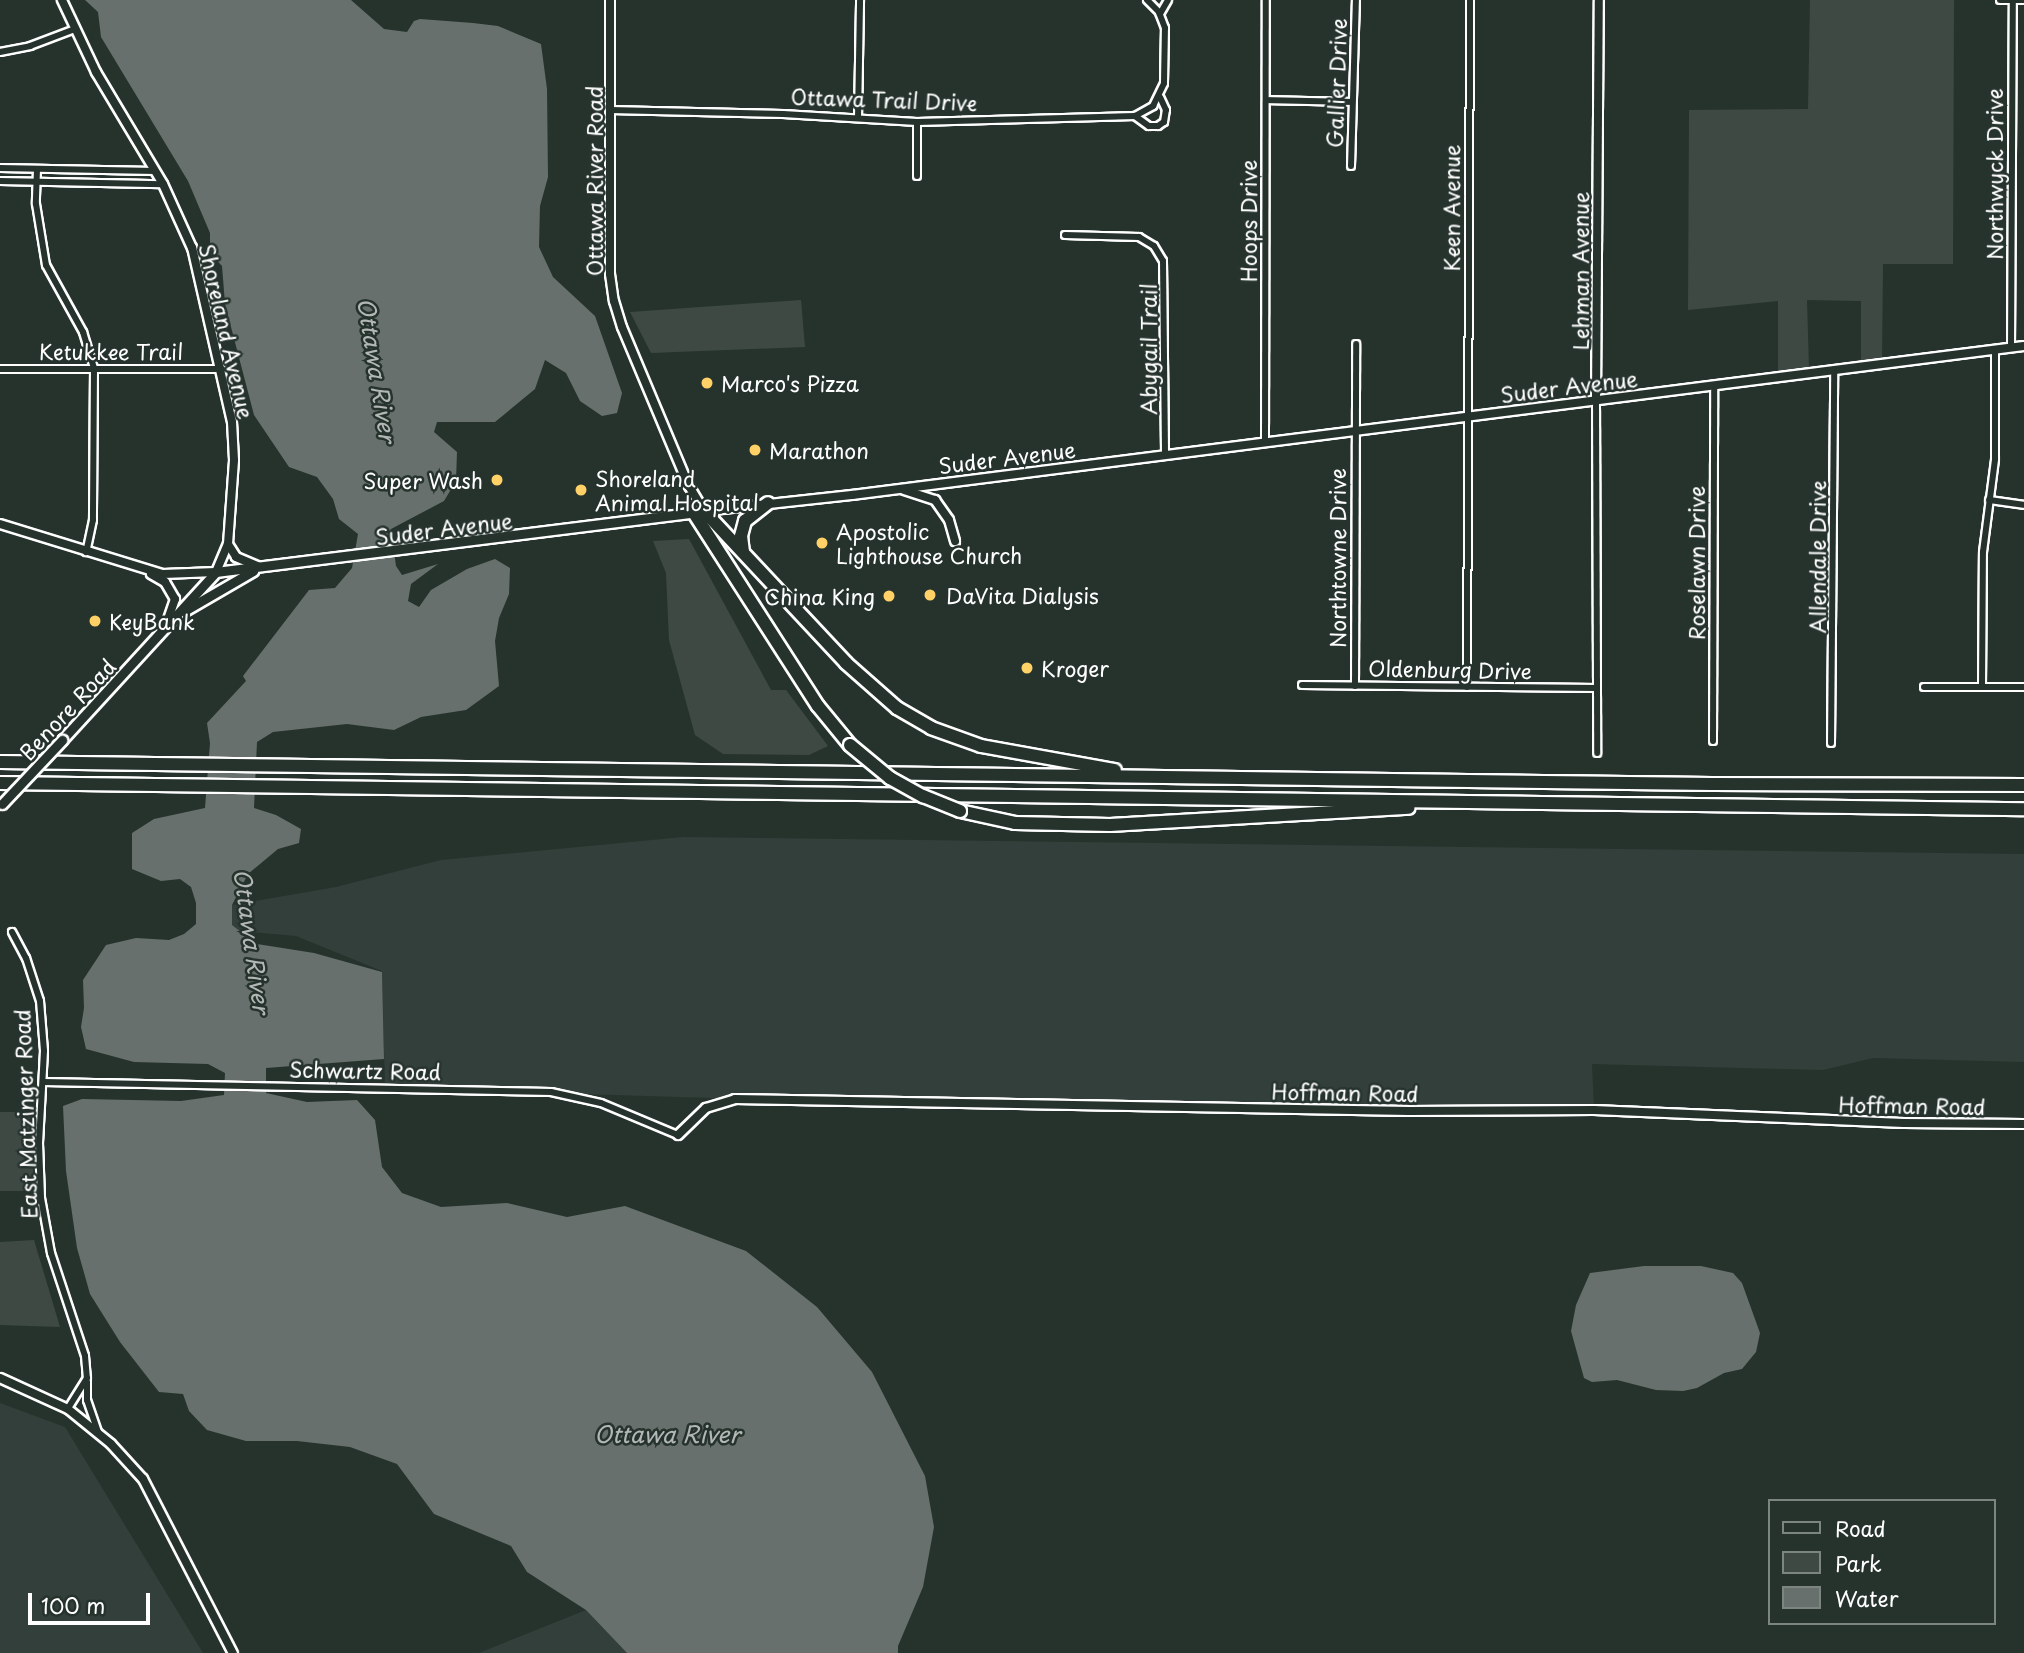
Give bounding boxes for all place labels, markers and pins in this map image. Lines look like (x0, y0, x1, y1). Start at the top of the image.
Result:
place label: Marco's Pizza (721, 370, 858, 396)
marker: Marco's Pizza (699, 375, 715, 391)
place label: Marathon (769, 437, 869, 463)
marker: Marathon (747, 442, 763, 458)
place label: Shoreland Animal Hospital (595, 465, 759, 515)
place label: Super Wash (362, 467, 483, 493)
marker: Super Wash (489, 472, 505, 488)
marker: Shoreland Animal Hospital (573, 482, 589, 498)
place label: Apostolic Lighthouse Church (836, 518, 1022, 568)
marker: Apostolic Lighthouse Church (814, 535, 830, 551)
place label: DaVita Dialysis (946, 582, 1100, 608)
place label: China King (765, 583, 875, 609)
marker: DaVita Dialysis (920, 585, 940, 605)
marker: China King (881, 588, 897, 604)
place label: KeyBank (109, 608, 195, 634)
marker: KeyBank (87, 613, 103, 629)
place label: Kroger (1041, 655, 1109, 681)
marker: Kroger (1019, 660, 1035, 676)

